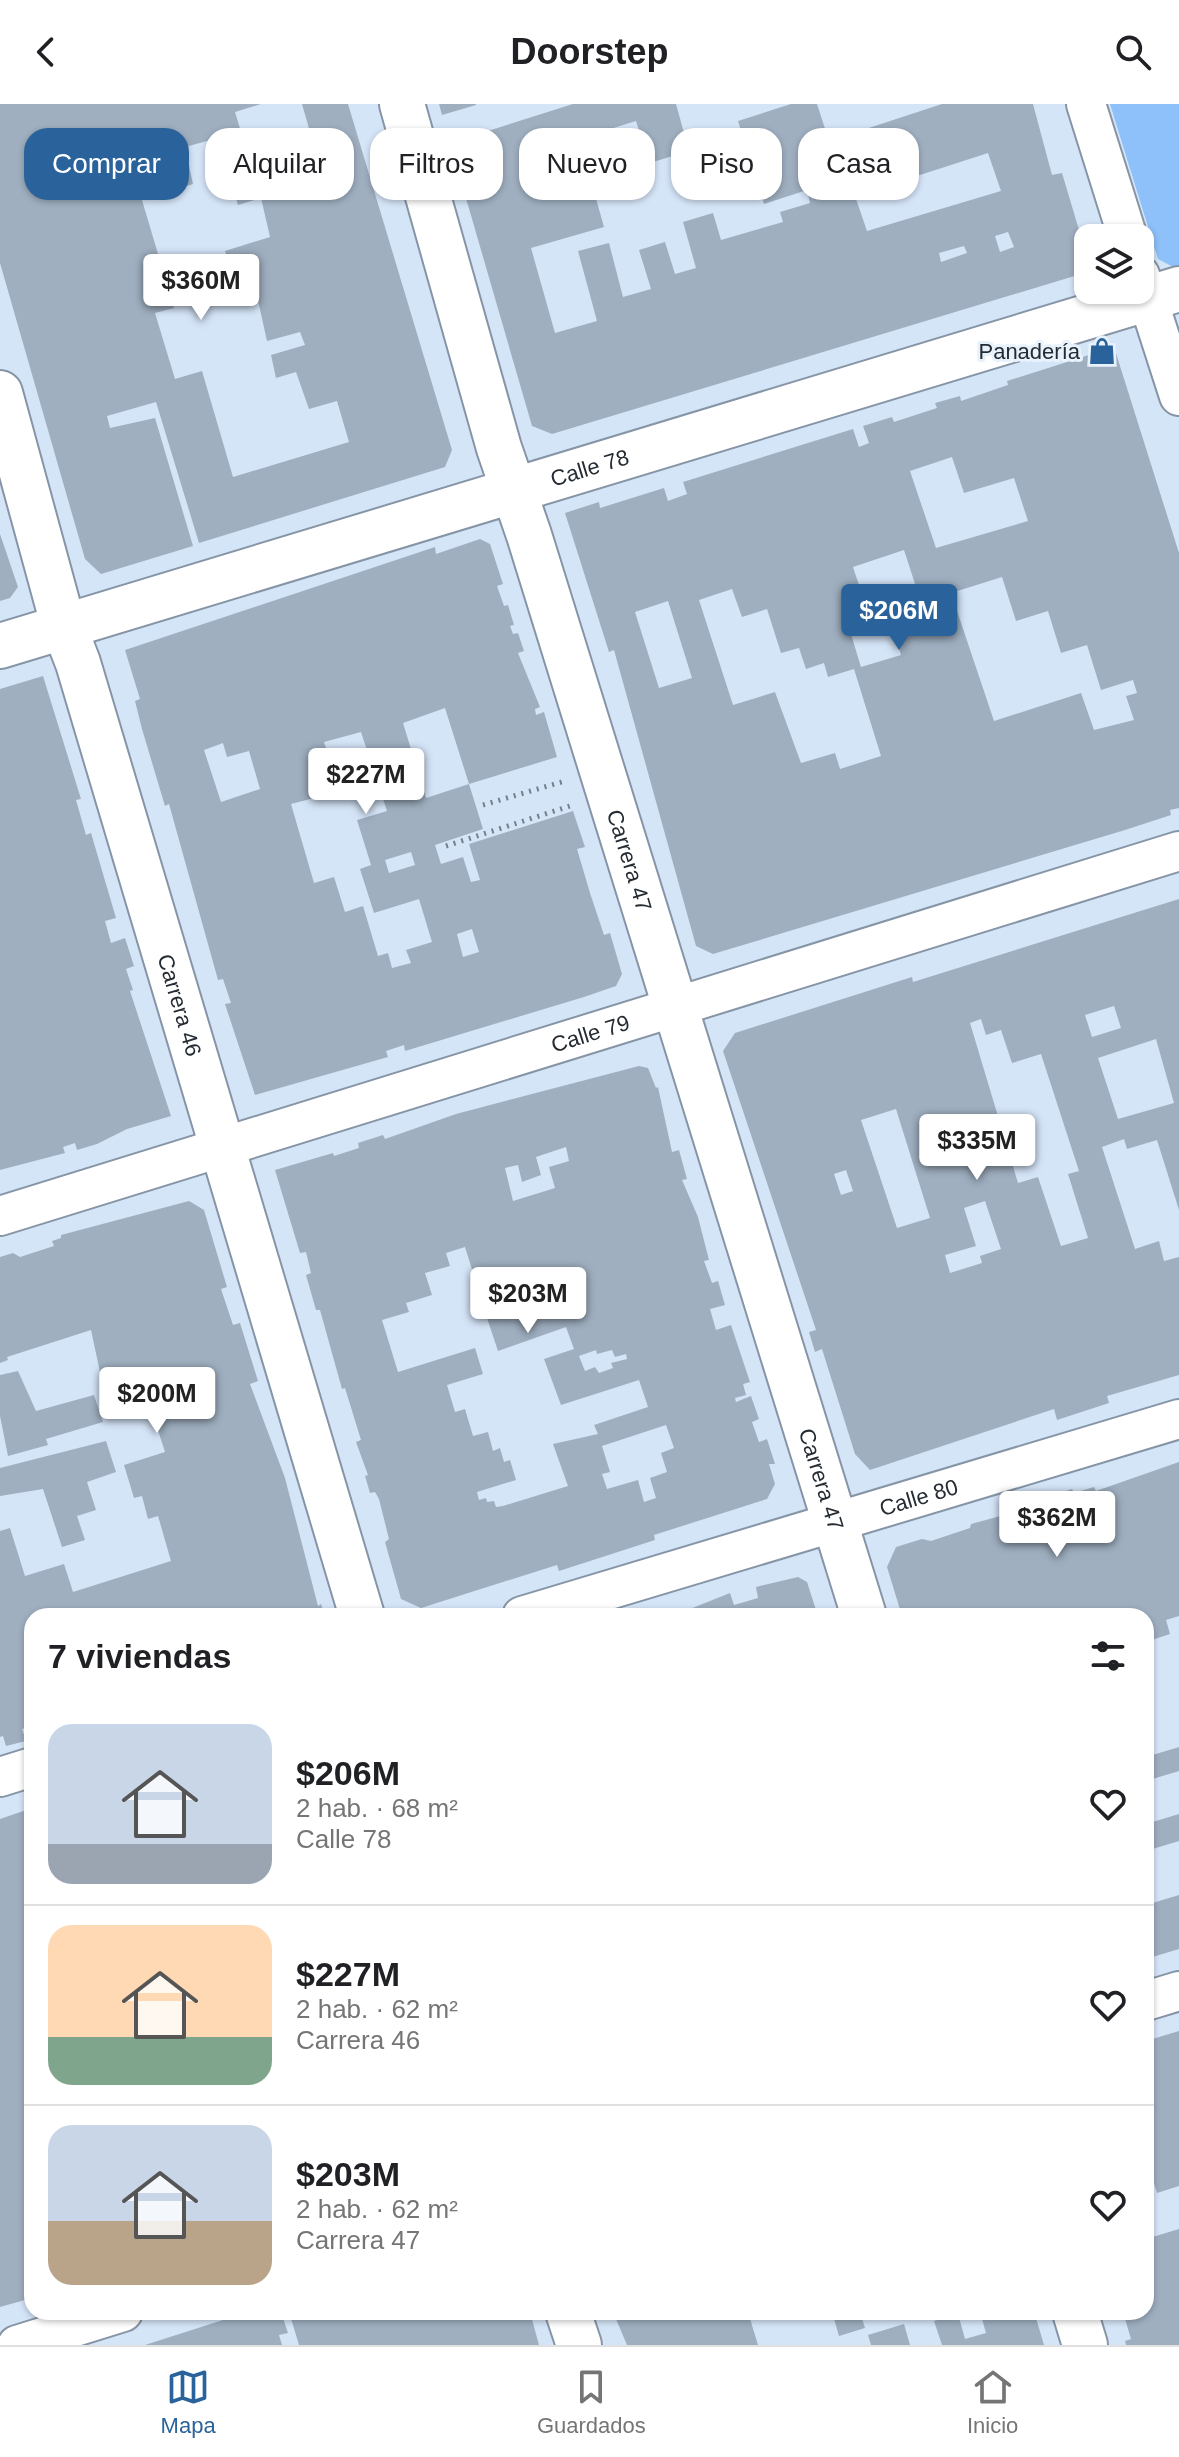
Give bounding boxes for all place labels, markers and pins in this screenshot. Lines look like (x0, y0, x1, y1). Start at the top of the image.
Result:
pin: $360M (145, 254, 257, 322)
shop icon: Panadería (1087, 336, 1117, 366)
place label: Panadería (978, 339, 1081, 364)
pin: $206M (843, 584, 955, 652)
pin: $227M (310, 748, 422, 816)
pin: $335M (921, 1114, 1033, 1182)
pin: $203M (472, 1267, 584, 1335)
pin: $200M (101, 1367, 213, 1435)
pin: $362M (1001, 1491, 1113, 1559)

